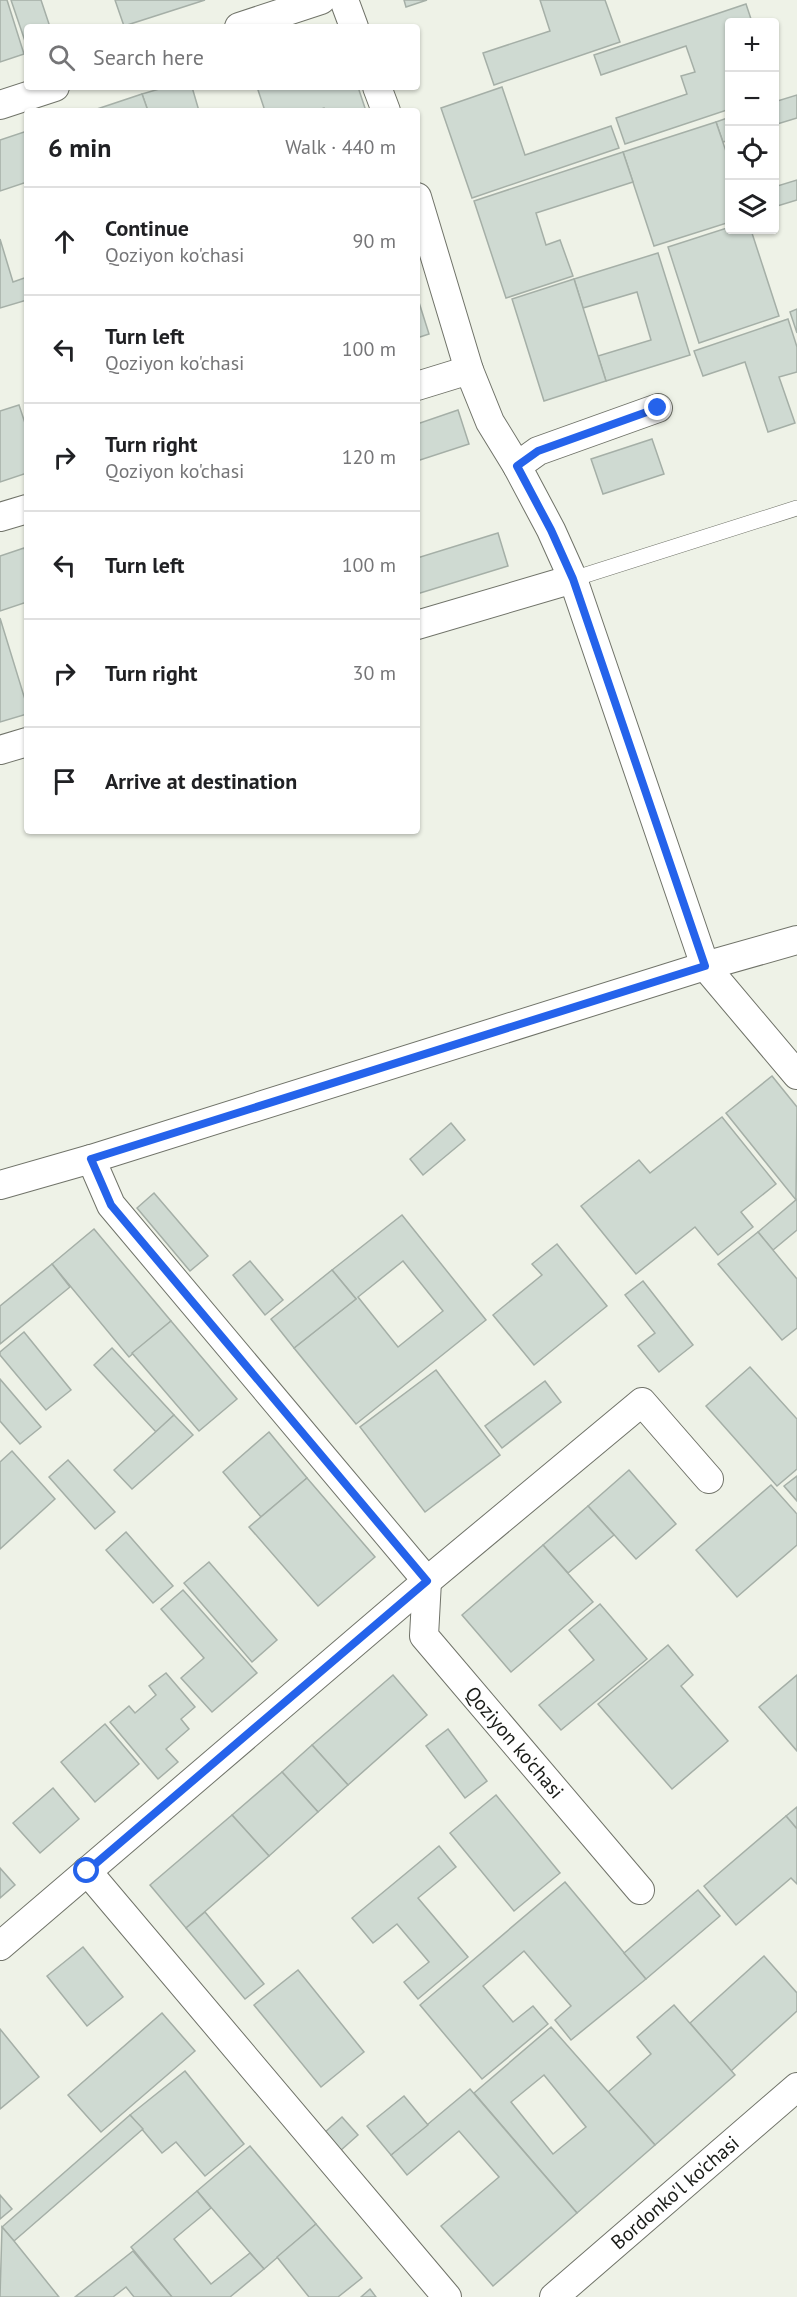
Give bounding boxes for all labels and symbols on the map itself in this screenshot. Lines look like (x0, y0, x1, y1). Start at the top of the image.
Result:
route end (644, 394, 670, 420)
street label: Qoziyon ko'chasi (459, 1681, 570, 1804)
route start (73, 1857, 99, 1883)
street label: Bordonko'l ko'chasi (606, 2130, 745, 2255)

